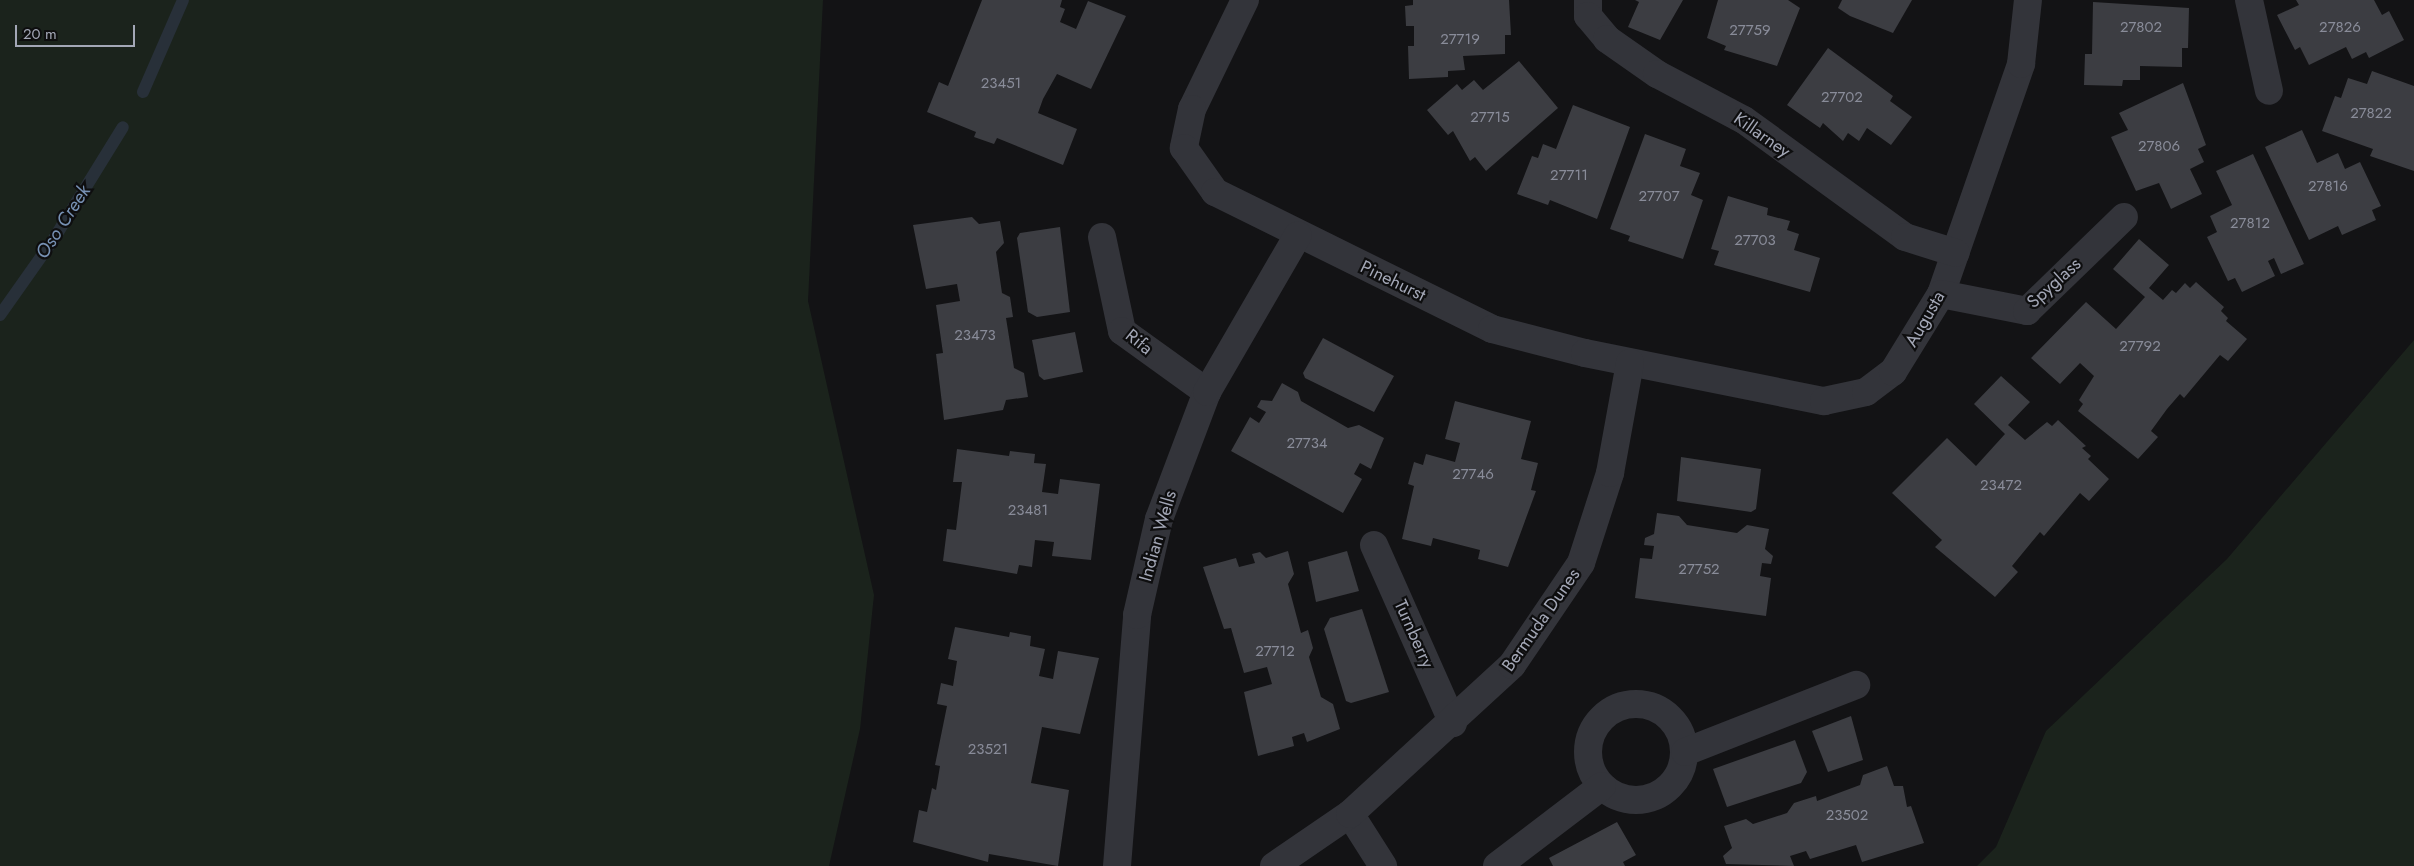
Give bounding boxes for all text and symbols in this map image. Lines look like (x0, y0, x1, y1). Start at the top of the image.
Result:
scale bar (18, 15, 138, 47)
house number: 27802 (2120, 19, 2162, 37)
house number: 27826 (2319, 19, 2361, 37)
house number: 27759 (1729, 22, 1771, 40)
text: 20 m (23, 23, 57, 45)
house number: 27719 (1440, 31, 1480, 49)
house number: 23451 (981, 75, 1021, 93)
house number: 27702 (1821, 89, 1863, 107)
house number: 27822 (2350, 105, 2392, 123)
street label: Killarney (1729, 108, 1795, 162)
house number: 27715 (1470, 109, 1510, 127)
house number: 27806 (2138, 138, 2180, 156)
house number: 27711 (1550, 167, 1588, 185)
house number: 27816 (2308, 178, 2348, 196)
water label: Oso Creek (31, 181, 95, 263)
house number: 27707 (1638, 188, 1680, 206)
house number: 27812 (2230, 215, 2270, 233)
house number: 27703 (1734, 232, 1776, 250)
street label: Spyglass (2023, 253, 2085, 313)
street label: Pinehurst (1357, 256, 1429, 306)
street label: Augusta (1900, 287, 1950, 351)
street label: Rifa (1121, 325, 1157, 359)
house number: 23473 (954, 327, 996, 345)
house number: 27792 (2119, 338, 2161, 356)
house number: 27734 (1286, 435, 1328, 453)
house number: 27746 (1452, 466, 1494, 484)
house number: 23472 (1980, 477, 2022, 495)
street label: Indian Wells (1135, 488, 1181, 584)
house number: 23481 (1008, 502, 1048, 520)
house number: 27752 (1678, 561, 1720, 579)
street label: Bermuda Dunes (1497, 564, 1585, 676)
street label: Turnberry (1389, 597, 1439, 671)
house number: 27712 (1255, 643, 1295, 661)
house number: 23521 (968, 741, 1008, 759)
house number: 23502 (1826, 807, 1868, 825)

